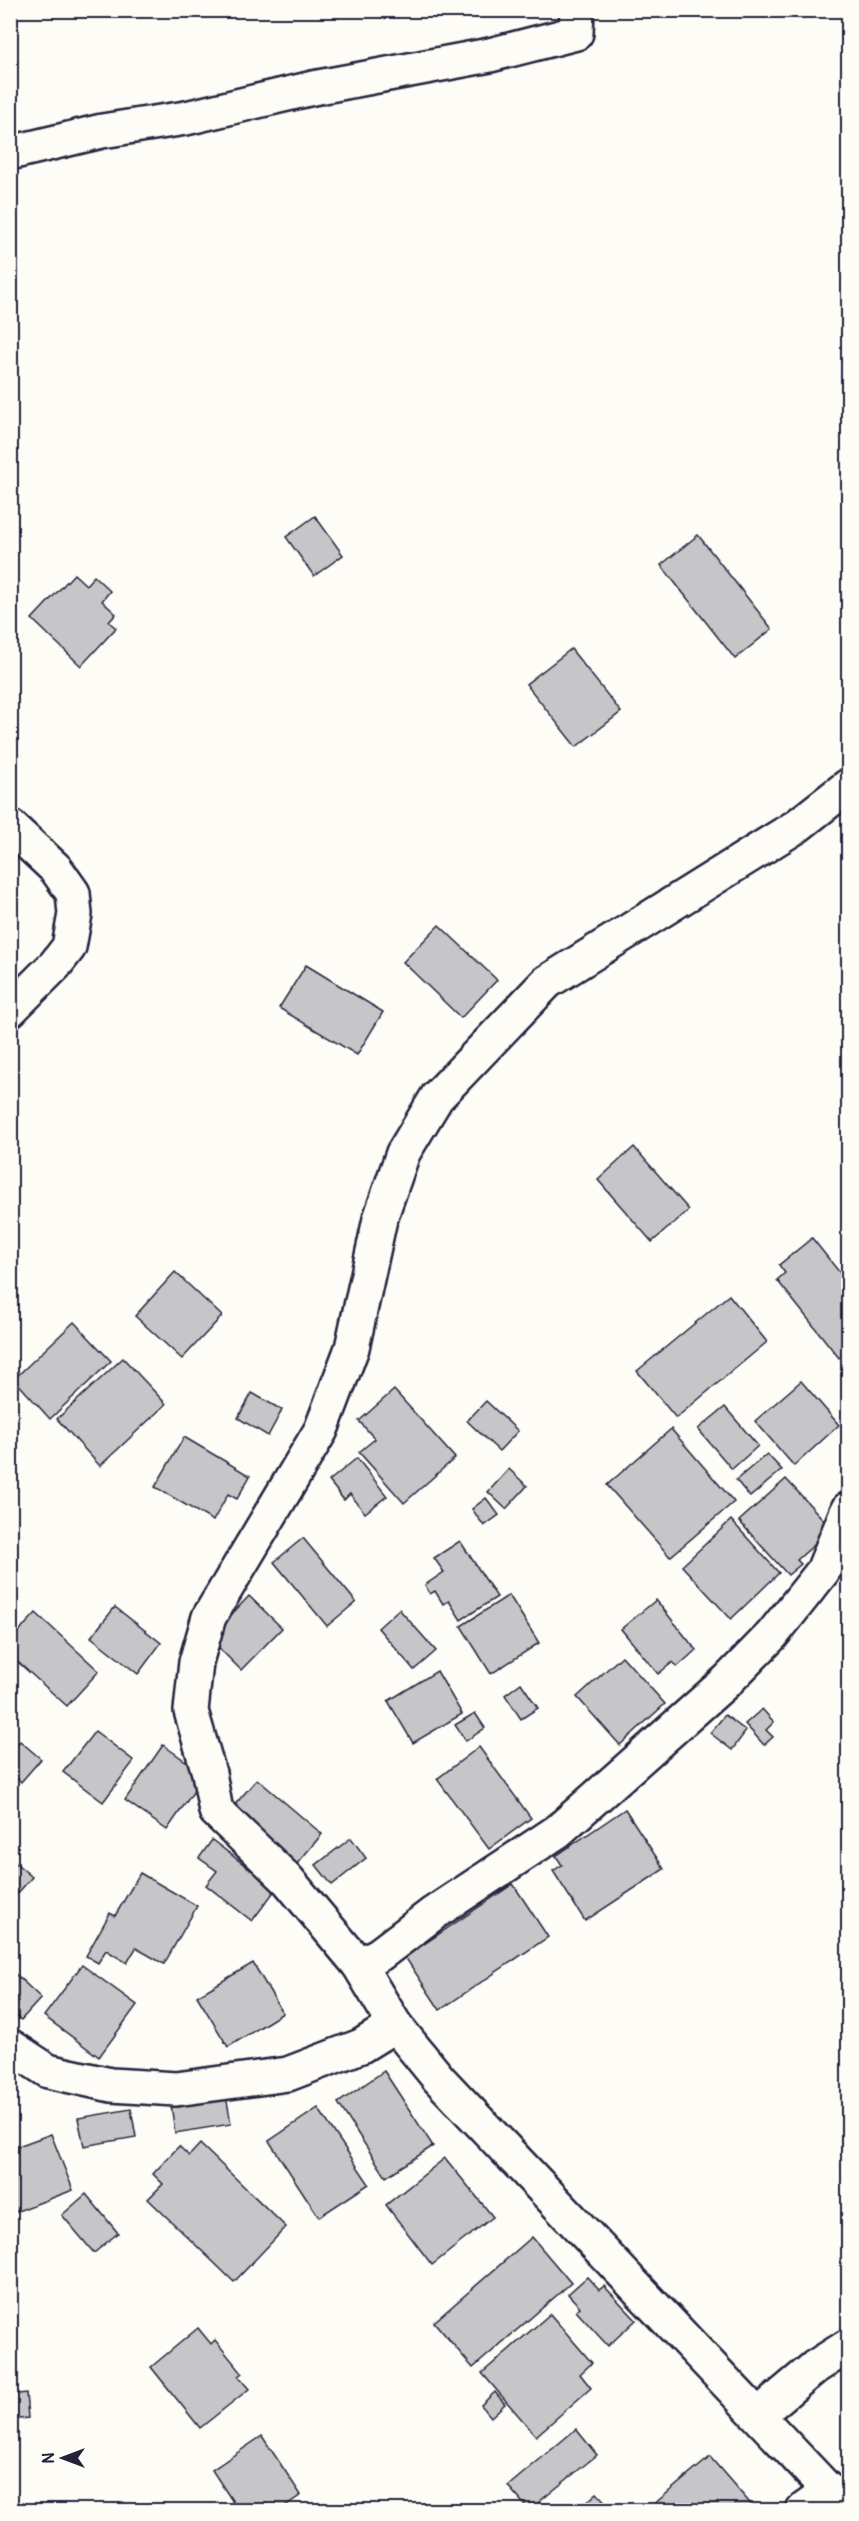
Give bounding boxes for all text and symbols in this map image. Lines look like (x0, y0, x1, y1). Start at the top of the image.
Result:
north arrow (33, 2428, 93, 2488)
text: N (39, 2452, 59, 2463)

